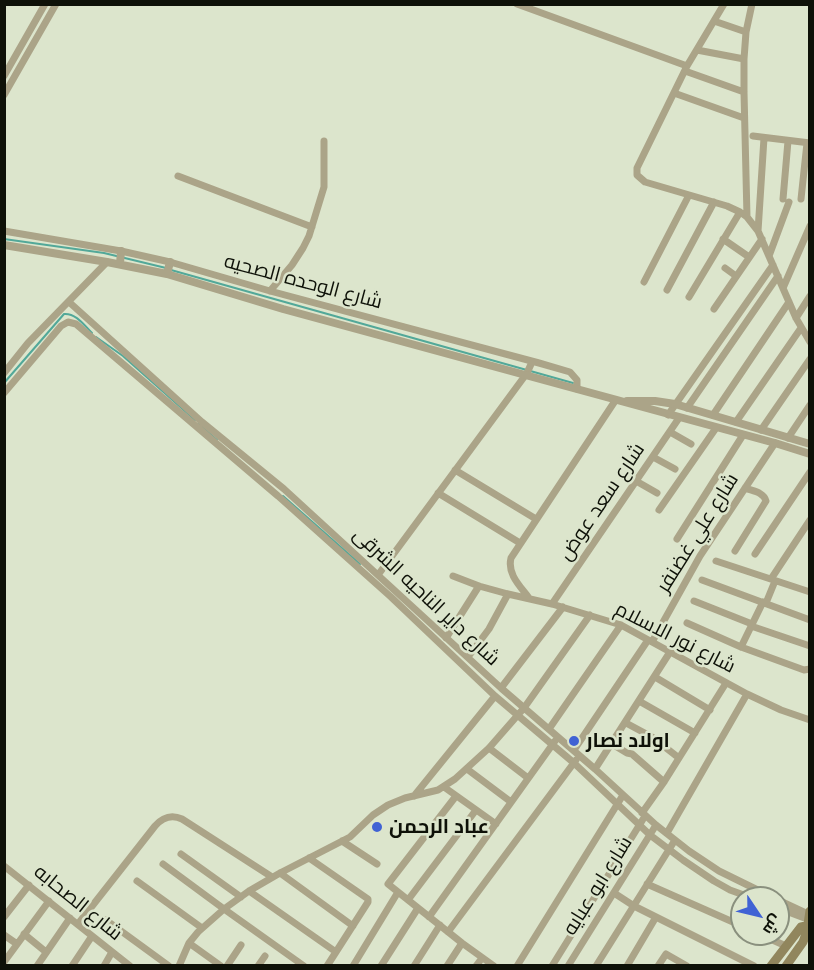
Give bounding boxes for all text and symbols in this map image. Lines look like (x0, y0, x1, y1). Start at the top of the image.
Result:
street label: شارع الوحده الصحيه (221, 249, 385, 315)
street label: شارع سعد عوض (554, 439, 650, 565)
street label: شارع علي غضنفر (652, 469, 744, 597)
street label: شارع داير الناحيه الشرقى (348, 523, 504, 671)
street label: شارع نور الاسلام (611, 597, 739, 679)
place label: اولاد نصار (586, 729, 670, 753)
marker: اولاد نصار (567, 734, 581, 748)
place label: عباد الرحمن (389, 815, 489, 839)
marker: عباد الرحمن (370, 820, 384, 834)
street label: شارع ابو عبايه (558, 832, 638, 940)
street label: شارع الصحابه (29, 860, 127, 946)
north arrow (730, 886, 790, 946)
text: ش (759, 911, 787, 939)

